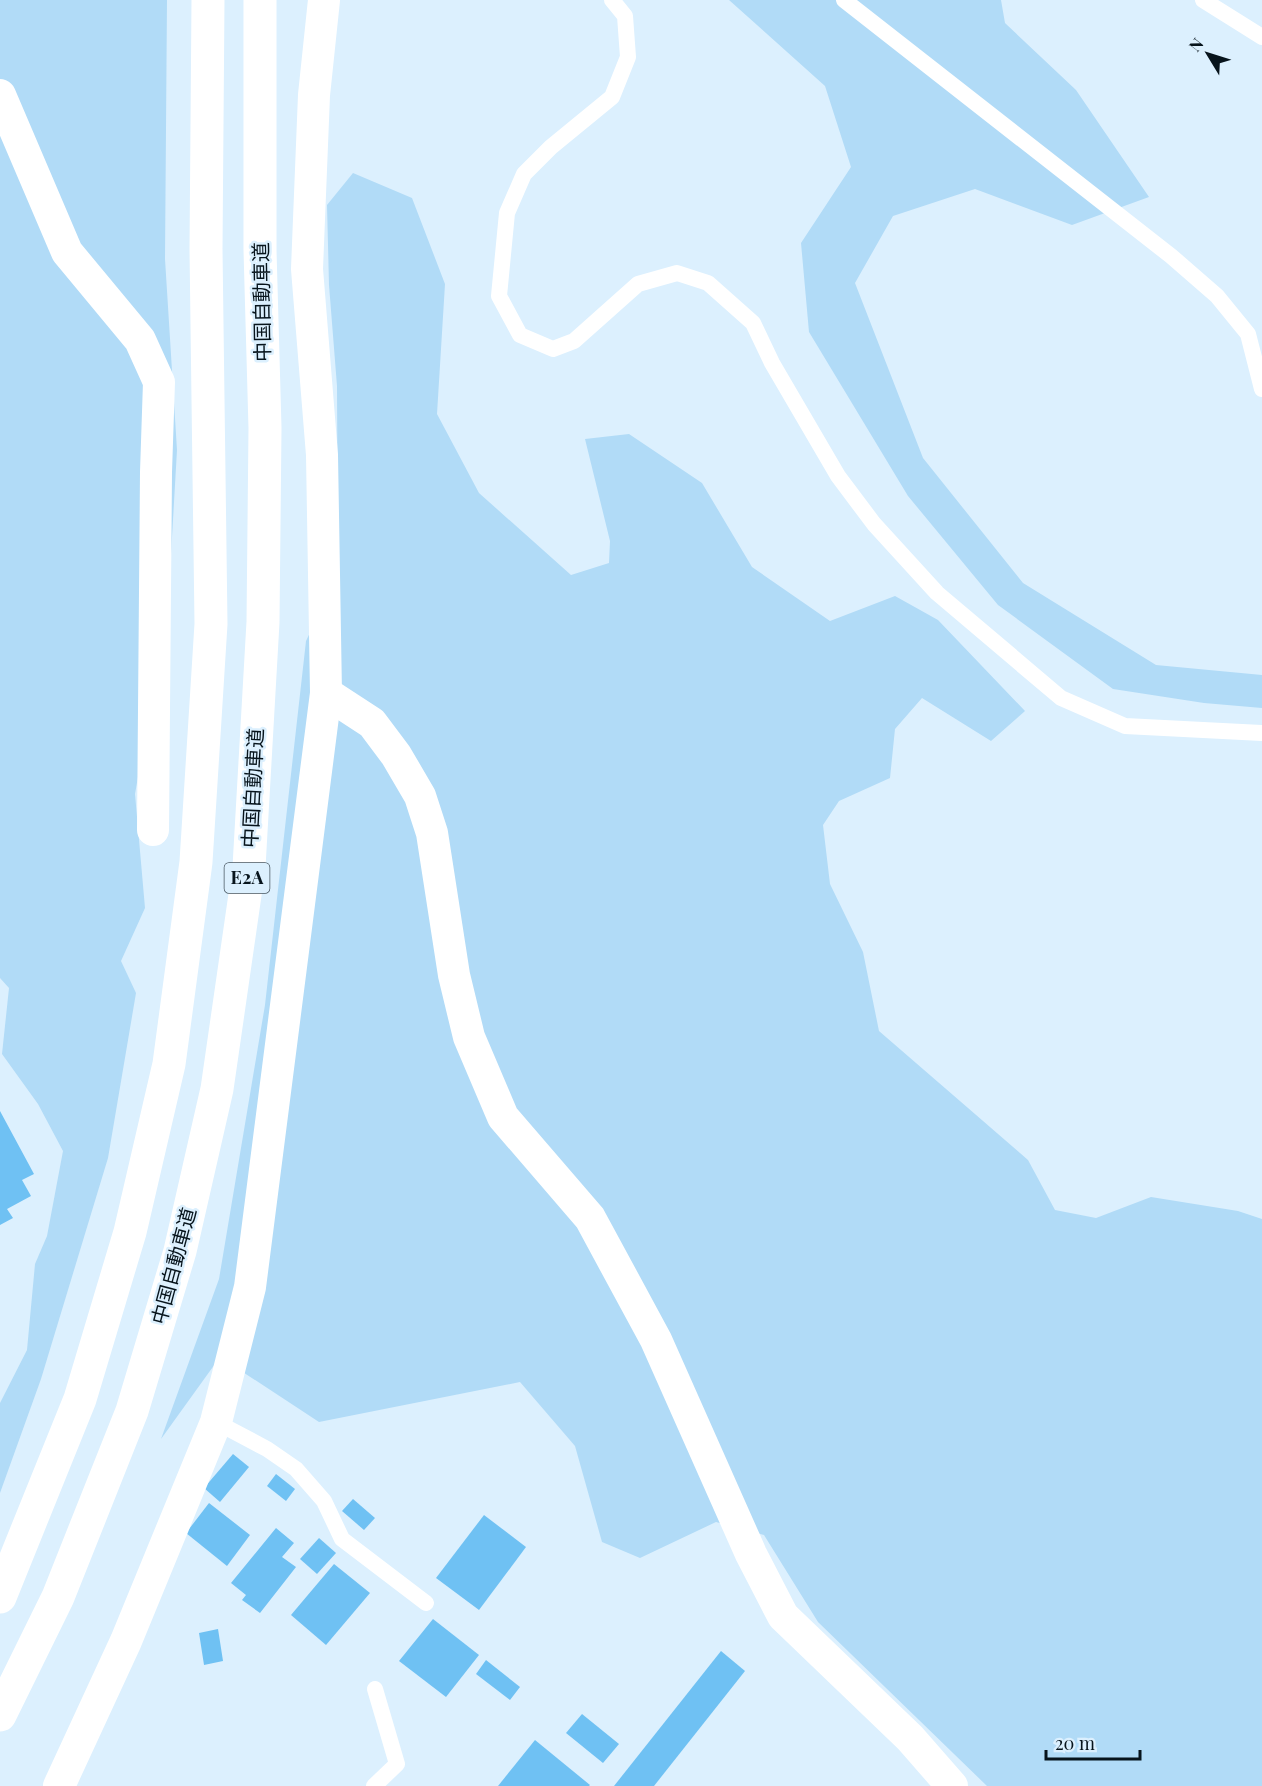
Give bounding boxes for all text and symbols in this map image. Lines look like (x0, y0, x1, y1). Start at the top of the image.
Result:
north arrow (1178, 24, 1238, 84)
text: N (1184, 33, 1208, 55)
street label: 中国自動車道 (246, 242, 275, 362)
street label: 中国自動車道 (235, 727, 268, 849)
road number: E2A (224, 863, 270, 893)
street label: 中国自動車道 (144, 1204, 201, 1327)
scale bar (1046, 1723, 1140, 1761)
text: 20 m (1055, 1731, 1095, 1755)

